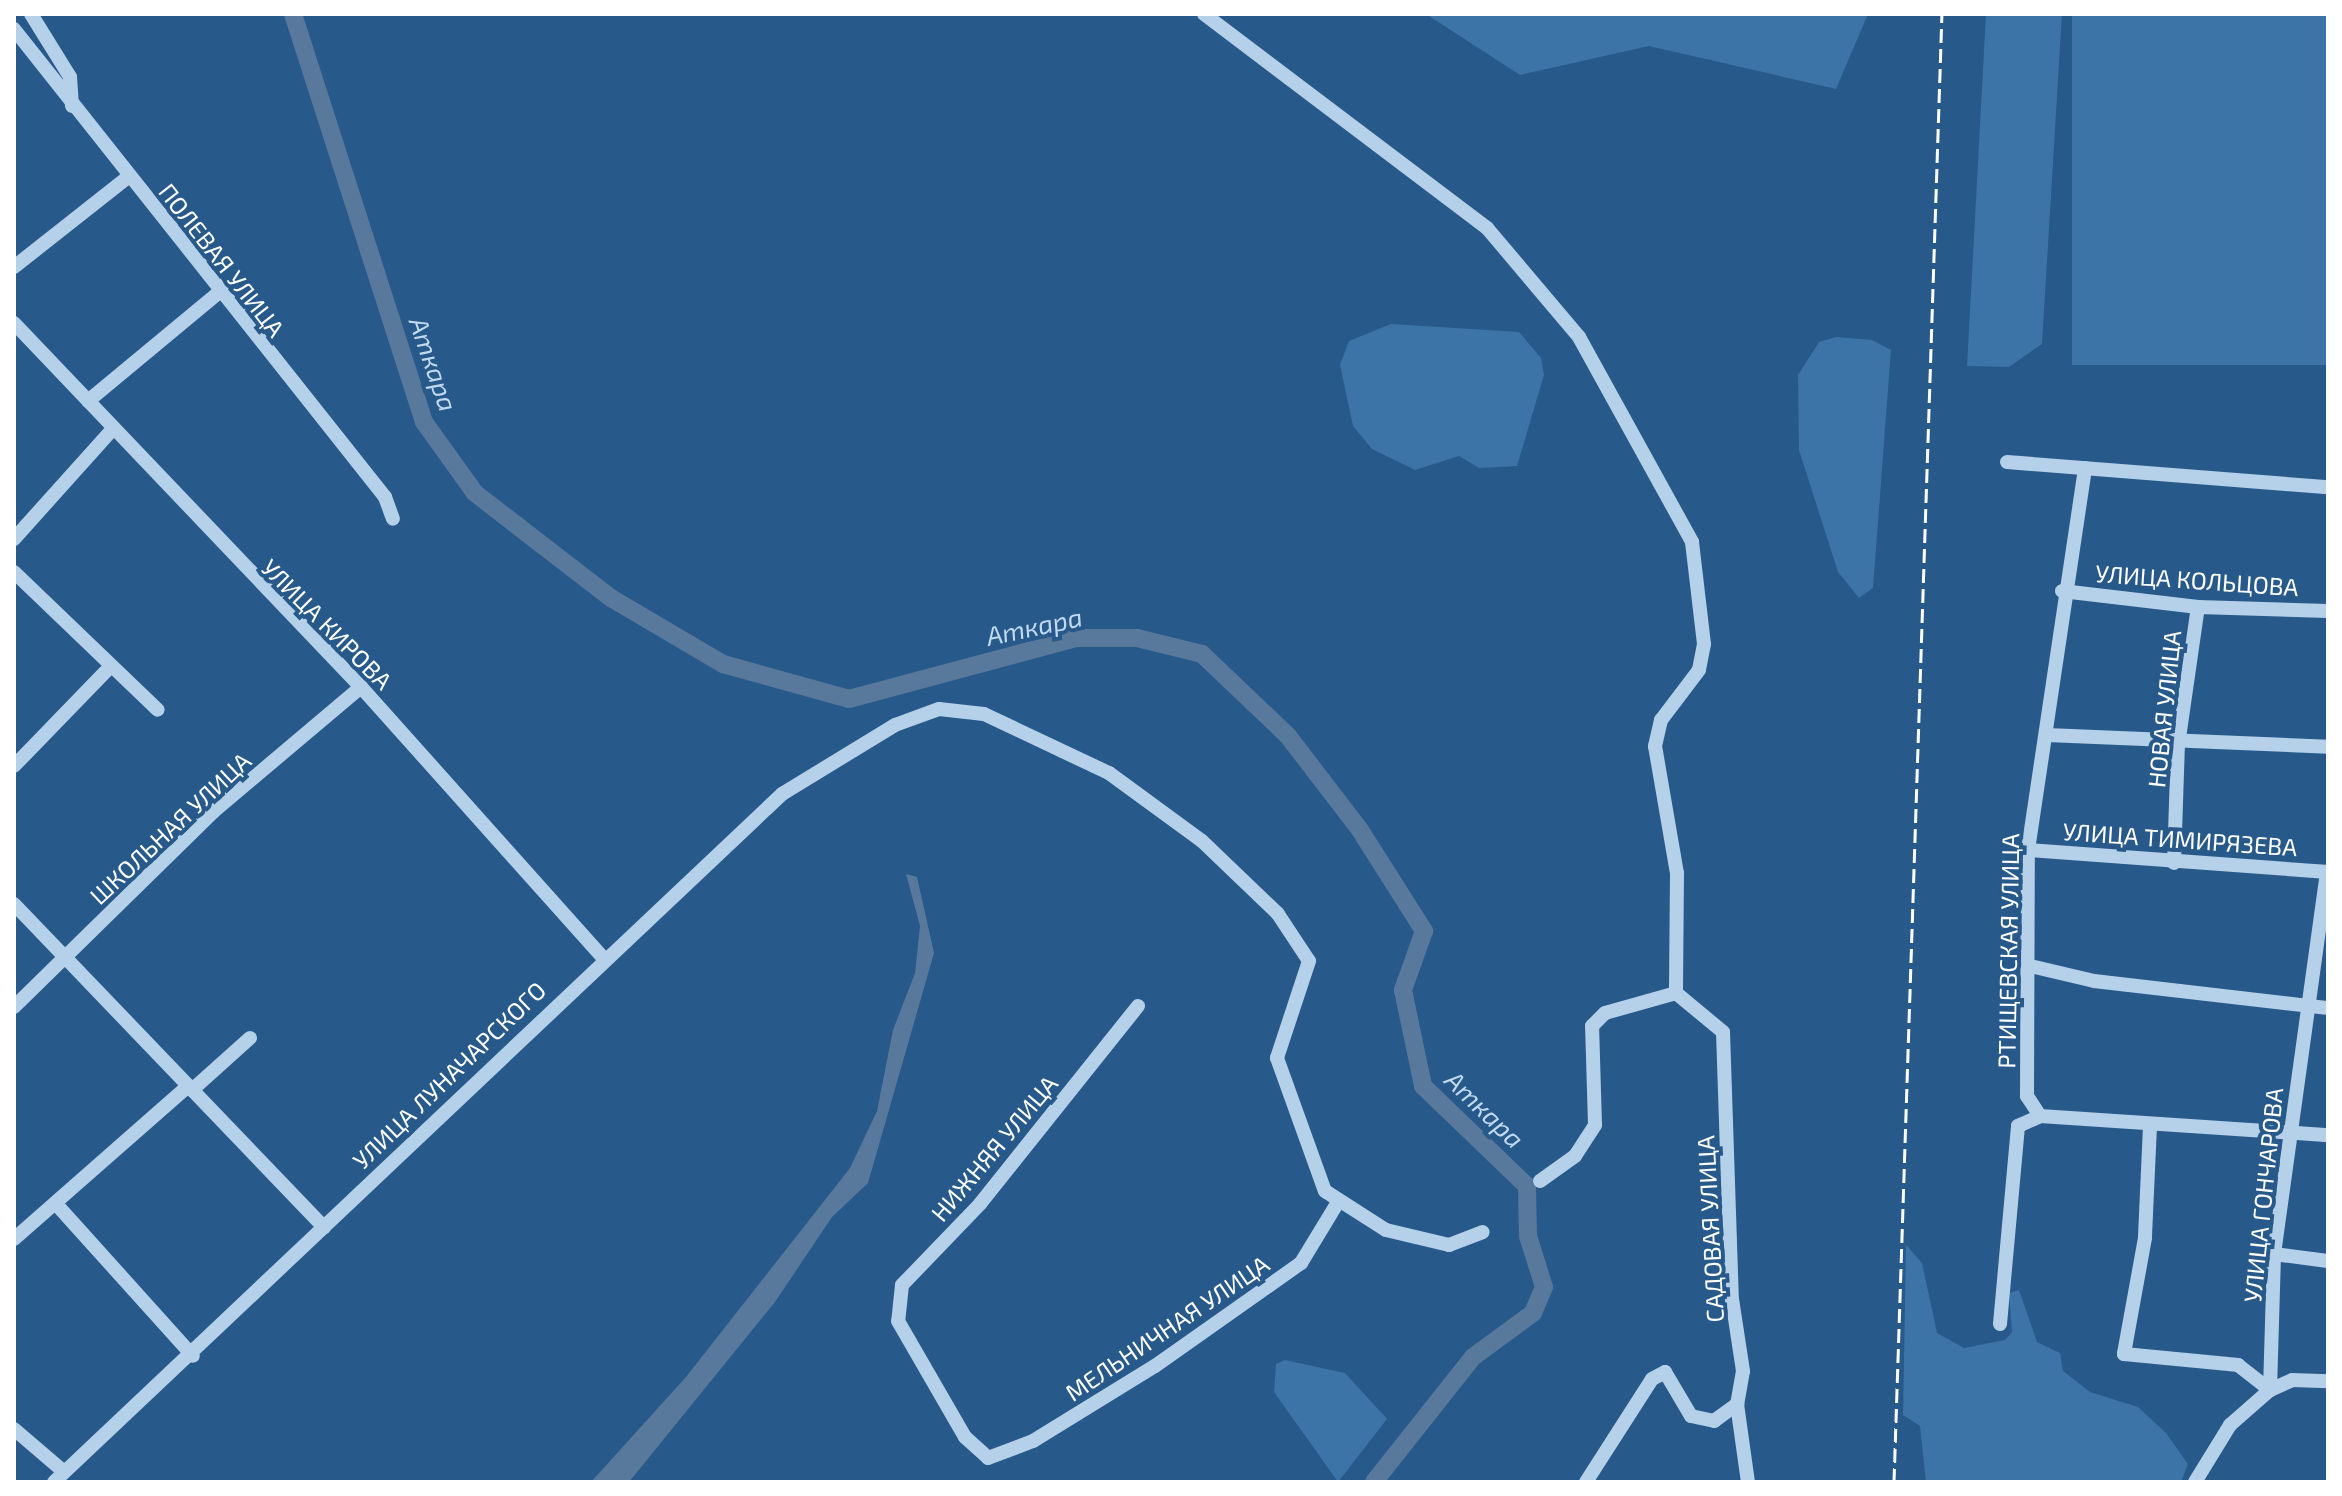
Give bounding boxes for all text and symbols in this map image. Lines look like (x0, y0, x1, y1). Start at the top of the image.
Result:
street label: ПОЛЕВАЯ УЛИЦА (153, 177, 291, 343)
water label: Аткара (403, 313, 465, 415)
street label: УЛИЦА КИРОВА (256, 553, 398, 695)
street label: УЛИЦА КОЛЬЦОВА (2094, 559, 2300, 601)
water label: Аткара (983, 601, 1085, 651)
street label: НОВАЯ УЛИЦА (2141, 629, 2187, 789)
street label: ШКОЛЬНАЯ УЛИЦА (84, 746, 256, 910)
street label: УЛИЦА ТИМИРЯЗЕВА (2062, 816, 2298, 862)
street label: РТИЩЕВСКАЯ УЛИЦА (1992, 833, 2024, 1069)
street label: УЛИЦА ЛУНАЧАРСКОГО (347, 975, 551, 1175)
water label: Аткара (1439, 1064, 1531, 1154)
street label: НИЖНЯЯ УЛИЦА (925, 1069, 1063, 1227)
street label: УЛИЦА ГОНЧАРОВА (2237, 1086, 2289, 1304)
street label: САДОВАЯ УЛИЦА (1691, 1135, 1729, 1323)
street label: МЕЛЬНИЧНАЯ УЛИЦА (1060, 1249, 1274, 1407)

